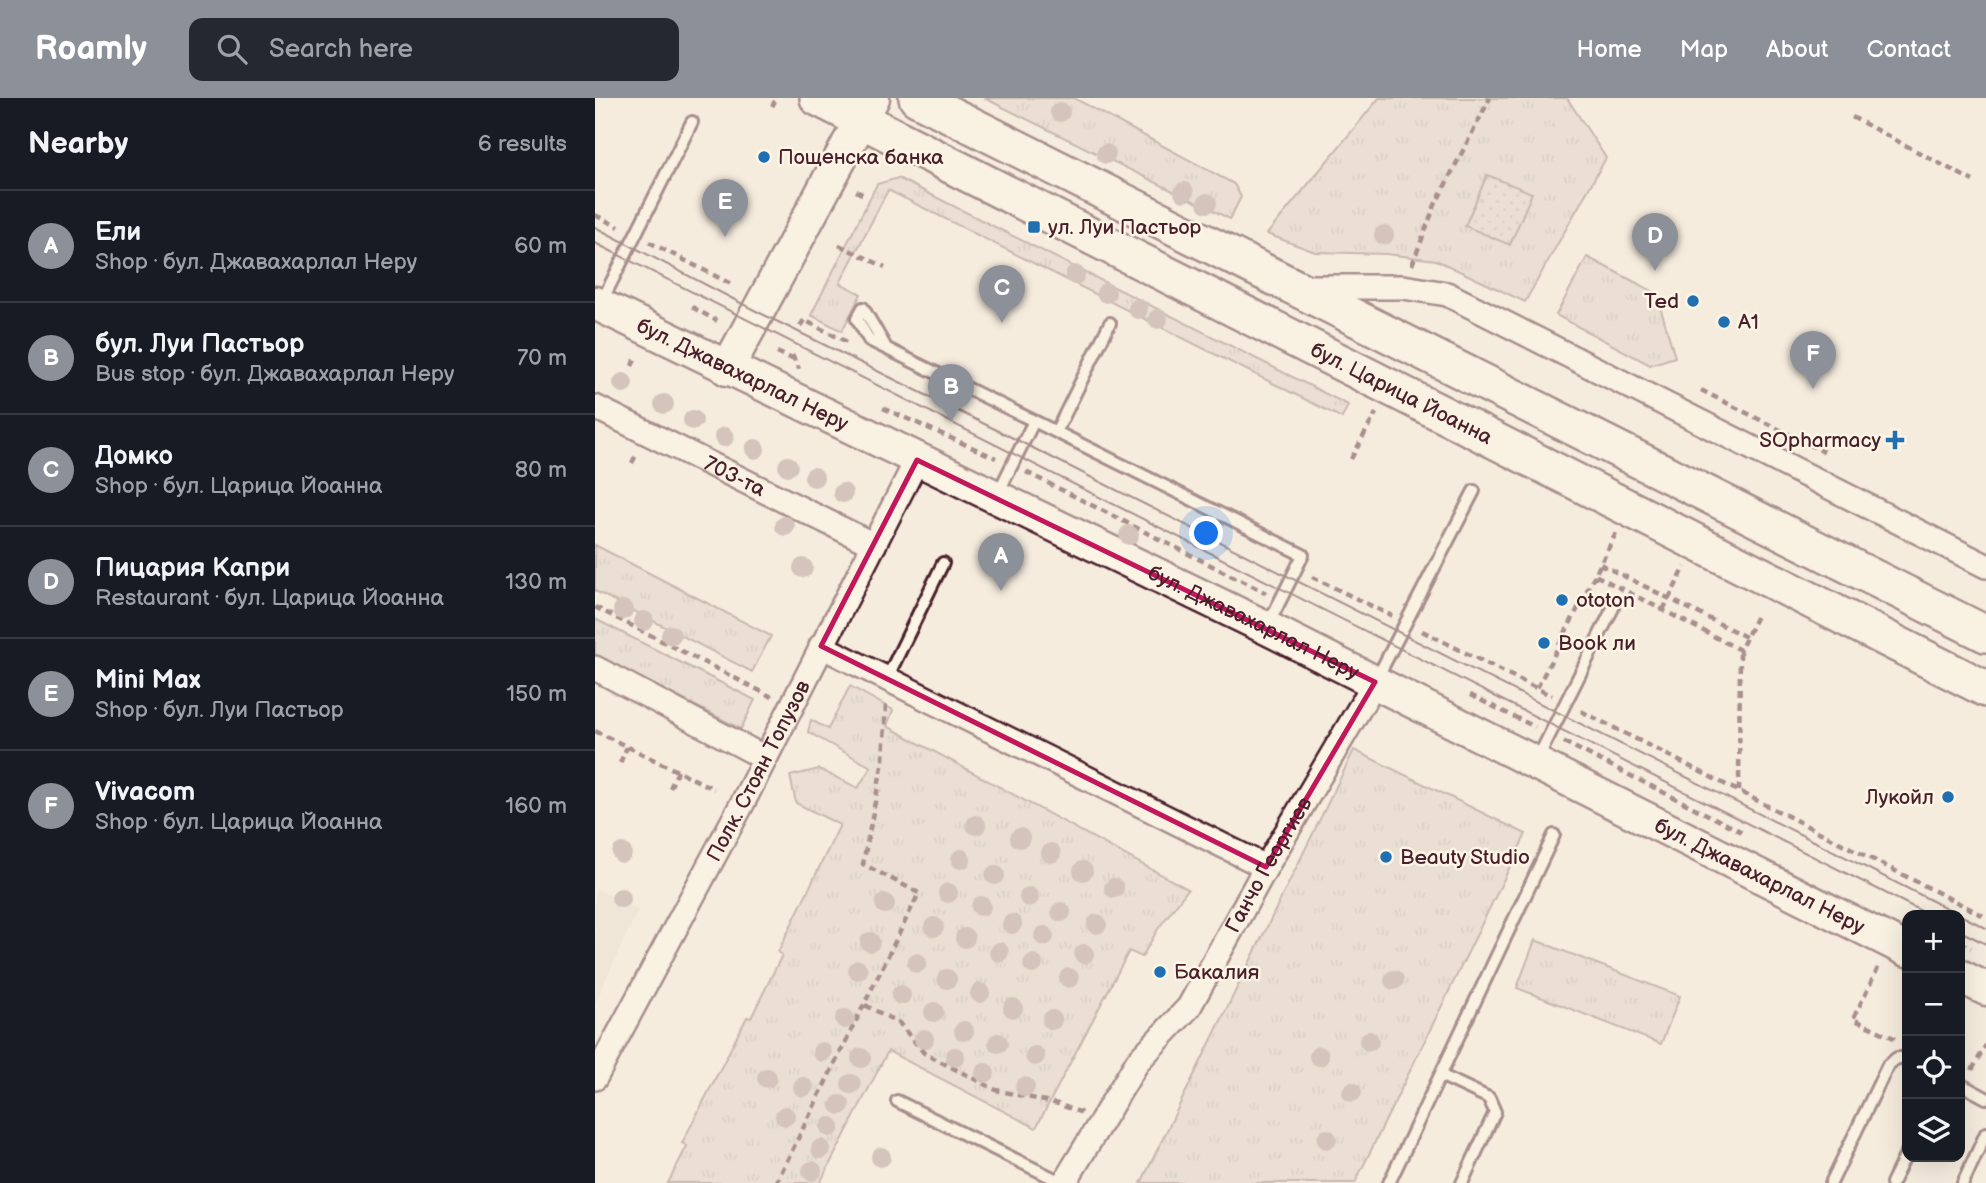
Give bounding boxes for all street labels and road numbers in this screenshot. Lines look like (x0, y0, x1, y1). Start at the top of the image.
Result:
street label: бул. Джавахарлал Неру (633, 313, 853, 436)
street label: бул. Царица Йоанна (1306, 337, 1497, 450)
street label: 703-та (700, 451, 770, 502)
street label: бул. Джавахарлал Неру (1144, 560, 1364, 685)
street label: Полк. Стоян Топузов (701, 676, 815, 865)
street label: Ганчо Георгиев (1220, 792, 1317, 937)
street label: бул. Джавахарлал Неру (1650, 813, 1869, 939)

